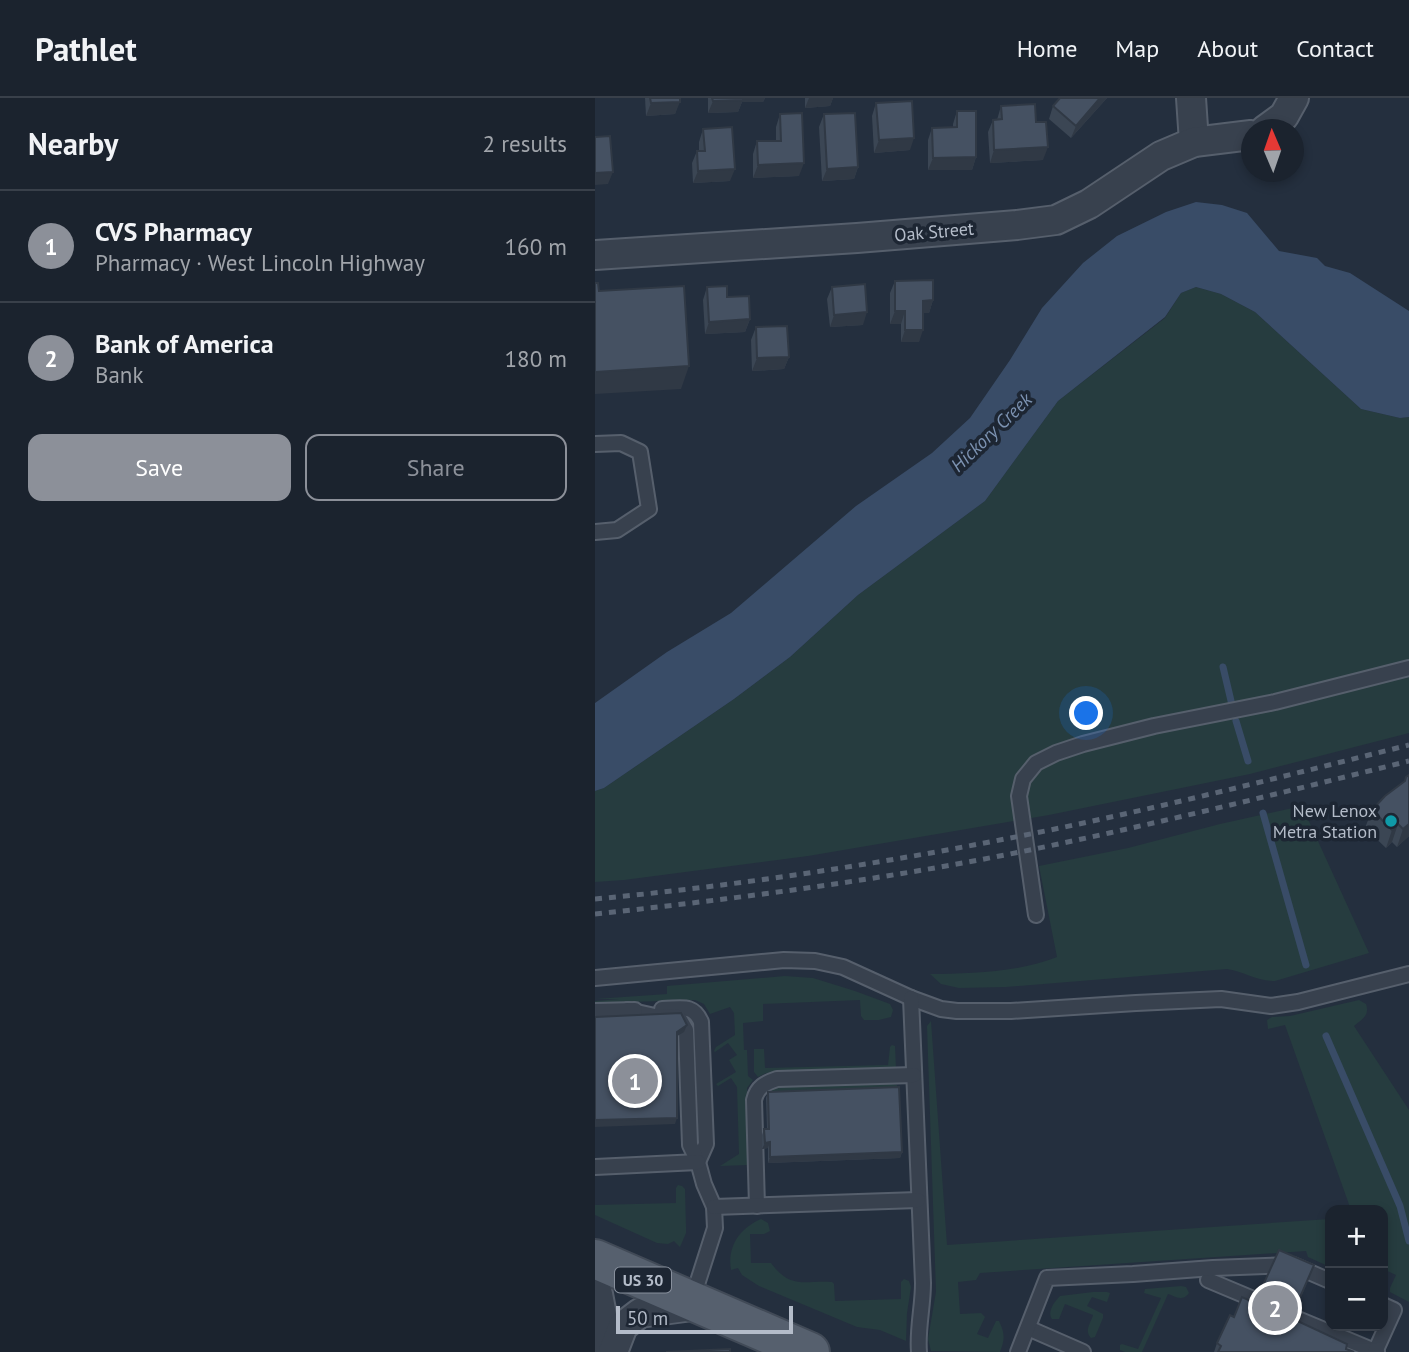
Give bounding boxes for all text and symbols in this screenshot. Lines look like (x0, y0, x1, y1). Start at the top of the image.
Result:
text: Pathlet (35, 27, 137, 70)
text: Home (1017, 33, 1077, 64)
text: Map (1115, 33, 1159, 64)
text: About (1197, 33, 1258, 64)
text: Contact (1296, 33, 1374, 64)
north arrow (1241, 119, 1304, 182)
text: Nearby (28, 124, 118, 163)
text: 2 results (483, 129, 567, 158)
text: CVS Pharmacy (95, 215, 252, 248)
street label: Oak Street (893, 217, 975, 246)
text: 1 (44, 232, 58, 261)
text: 160 m (505, 232, 567, 261)
text: Pharmacy · West Lincoln Highway (95, 248, 425, 277)
text: Bank of America (95, 327, 274, 360)
text: 2 (44, 344, 58, 373)
text: 180 m (505, 344, 567, 373)
text: Bank (95, 360, 143, 389)
water label: Hickory Creek (945, 386, 1038, 477)
button: Save (28, 434, 291, 501)
button: Share (305, 434, 567, 501)
your location (1069, 696, 1103, 730)
place label: New Lenox Metra Station (1273, 799, 1377, 843)
marker: New Lenox Metra Station (1383, 813, 1399, 829)
pin: 1 (612, 1055, 658, 1107)
map controls (1325, 1205, 1388, 1331)
button: + (1325, 1205, 1388, 1268)
road number: US 30 (615, 1268, 671, 1292)
button: − (1325, 1268, 1388, 1331)
pin: 2 (1252, 1282, 1298, 1334)
scale bar (616, 1303, 793, 1335)
text: 50 m (627, 1306, 668, 1330)

